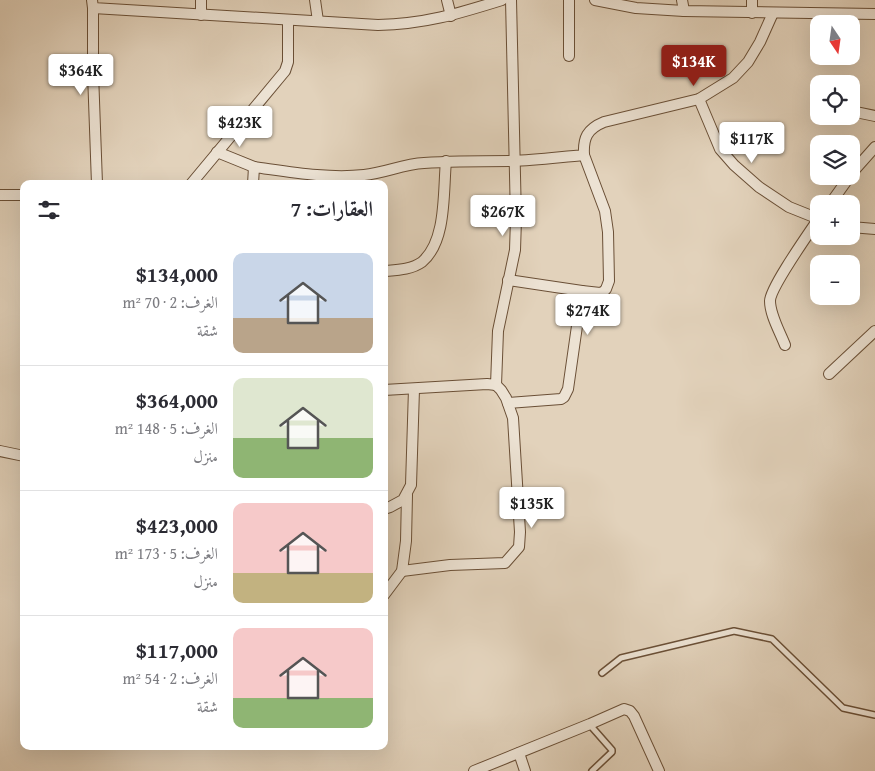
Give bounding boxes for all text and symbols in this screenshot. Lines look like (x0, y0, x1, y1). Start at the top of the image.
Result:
north arrow (810, 15, 860, 65)
map controls (810, 15, 860, 305)
pin: $134K (659, 44, 729, 87)
text: $134K (672, 49, 716, 73)
pin: $364K (46, 54, 116, 96)
text: $364K (59, 58, 103, 82)
button: locate (810, 75, 860, 125)
pin: $423K (205, 106, 275, 148)
text: $423K (218, 110, 262, 134)
pin: $117K (717, 121, 787, 164)
text: $117K (730, 126, 774, 150)
button: layers (810, 135, 860, 185)
text: العقارات: 7 (291, 193, 373, 224)
pin: $267K (468, 194, 538, 237)
button: + (810, 195, 860, 245)
icon: filters (35, 196, 63, 224)
text: $267K (481, 199, 525, 223)
button: − (810, 255, 860, 305)
text: $134,000 (136, 259, 218, 290)
icon: home (273, 273, 333, 333)
text: الغرف: 2 · 70 m² (122, 290, 218, 314)
pin: $274K (553, 294, 623, 336)
text: $274K (566, 298, 610, 322)
text: شقة (197, 318, 218, 342)
text: $364,000 (136, 385, 218, 416)
icon: home (273, 398, 333, 458)
text: الغرف: 5 · 148 m² (115, 416, 218, 440)
text: منزل (193, 444, 218, 468)
pin: $135K (497, 486, 567, 529)
text: $135K (510, 491, 554, 515)
text: $423,000 (136, 510, 218, 541)
icon: home (273, 523, 333, 583)
text: الغرف: 5 · 173 m² (115, 541, 218, 565)
text: منزل (193, 569, 218, 593)
text: $117,000 (136, 635, 218, 666)
icon: home (273, 648, 333, 708)
text: الغرف: 2 · 54 m² (122, 666, 218, 690)
text: شقة (197, 694, 218, 718)

